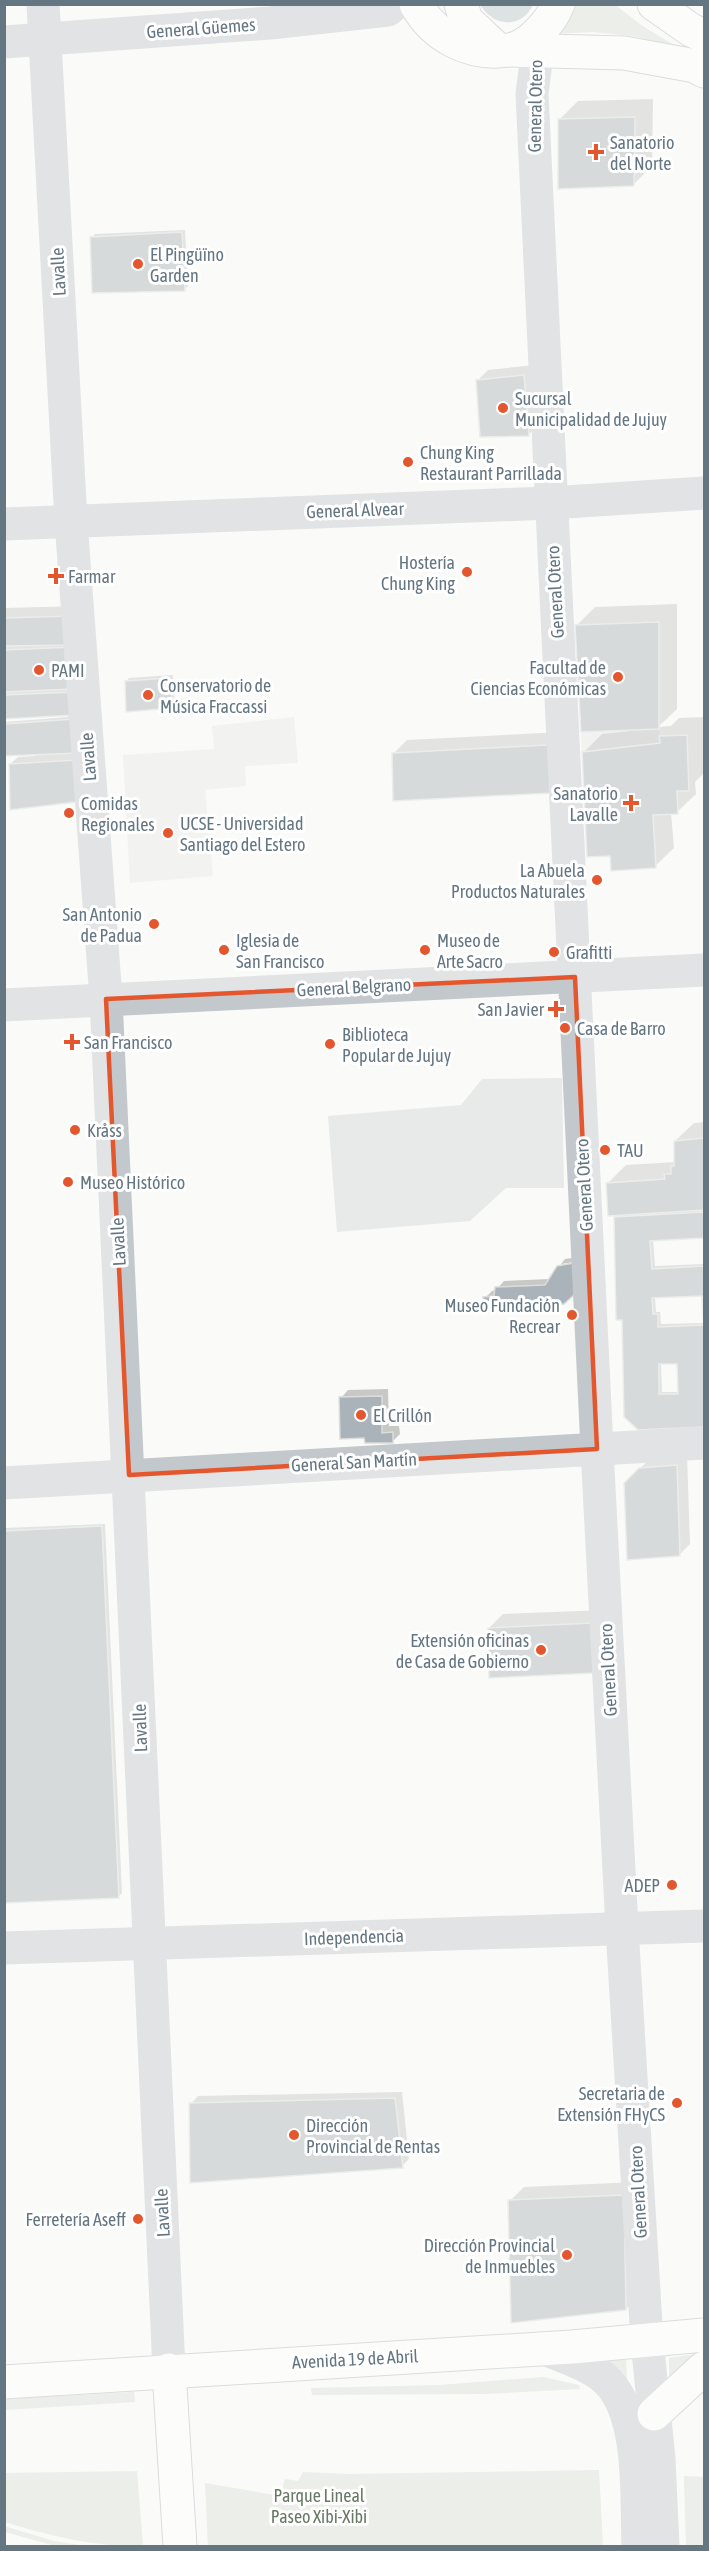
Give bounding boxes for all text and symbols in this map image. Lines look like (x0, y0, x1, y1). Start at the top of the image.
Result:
street label: General Güemes (146, 14, 256, 42)
street label: General Otero (524, 60, 546, 152)
place label: Sanatorio del Norte (610, 132, 674, 174)
marker: Sanatorio del Norte (587, 143, 605, 161)
place label: El Pingüïno Garden (150, 244, 224, 286)
street label: Lavalle (46, 247, 70, 297)
marker: El Pingüïno Garden (131, 257, 145, 271)
place label: Sucursal Municipalidad de Jujuy (515, 388, 667, 430)
marker: Sucursal Municipalidad de Jujuy (496, 401, 510, 415)
place label: Chung King Restaurant Parrillada (420, 442, 562, 484)
marker: Chung King Restaurant Parrillada (401, 455, 415, 469)
street label: General Alvear (306, 498, 405, 522)
street label: General Otero (542, 545, 568, 639)
place label: Hostería Chung King (381, 552, 455, 594)
marker: Hostería Chung King (460, 565, 474, 579)
place label: Farmar (68, 566, 116, 587)
marker: Farmar (49, 569, 63, 583)
place label: Facultad de Ciencias Económicas (470, 657, 606, 699)
place label: PAMI (51, 660, 85, 681)
marker: PAMI (32, 663, 46, 677)
marker: Facultad de Ciencias Económicas (611, 670, 625, 684)
place label: Conservatorio de Música Fraccassi (160, 675, 271, 717)
marker: Conservatorio de Música Fraccassi (141, 688, 155, 702)
street label: Lavalle (76, 732, 100, 782)
place label: Sanatorio Lavalle (554, 783, 618, 825)
place label: Comidas Regionales (81, 793, 155, 835)
marker: Sanatorio Lavalle (622, 794, 640, 812)
marker: Comidas Regionales (62, 806, 76, 820)
place label: UCSE - Universidad Santiago del Estero (180, 813, 306, 855)
marker: UCSE - Universidad Santiago del Estero (161, 826, 175, 840)
place label: La Abuela Productos Naturales (451, 860, 585, 902)
marker: La Abuela Productos Naturales (590, 873, 604, 887)
place label: San Antonio de Padua (63, 904, 142, 946)
marker: San Antonio de Padua (147, 917, 161, 931)
place label: Iglesia de San Francisco (236, 930, 324, 972)
place label: Museo de Arte Sacro (437, 930, 503, 972)
place label: Grafitti (566, 942, 612, 963)
marker: Iglesia de San Francisco (217, 943, 231, 957)
marker: Museo de Arte Sacro (418, 943, 432, 957)
marker: Grafitti (547, 945, 561, 959)
street label: General Belgrano (296, 974, 412, 1000)
place label: San Javier (478, 999, 545, 1020)
marker: San Javier (549, 1002, 563, 1016)
place label: Casa de Barro (577, 1018, 666, 1039)
marker: Casa de Barro (558, 1021, 572, 1035)
place label: Biblioteca Popular de Jujuy (342, 1024, 451, 1066)
place label: San Francisco (84, 1032, 172, 1053)
marker: San Francisco (65, 1035, 79, 1049)
marker: Biblioteca Popular de Jujuy (323, 1037, 337, 1051)
place label: Kråss (87, 1120, 122, 1141)
marker: Kråss (68, 1123, 82, 1137)
street label: General Otero (571, 1138, 597, 1232)
place label: TAU (617, 1140, 644, 1161)
marker: TAU (598, 1143, 612, 1157)
place label: Museo Histórico (80, 1172, 185, 1193)
marker: Museo Histórico (61, 1175, 75, 1189)
street label: Lavalle (106, 1217, 130, 1267)
place label: Museo Fundación Recrear (444, 1295, 561, 1337)
marker: Museo Fundación Recrear (565, 1308, 579, 1322)
place label: El Crillón (373, 1405, 432, 1426)
marker: El Crillón (354, 1408, 368, 1422)
street label: General San Martín (291, 1448, 417, 1476)
street label: General Otero (595, 1623, 621, 1717)
place label: Extensión oficinas de Casa de Gobierno (396, 1630, 529, 1672)
marker: Extensión oficinas de Casa de Gobierno (534, 1643, 548, 1657)
street label: Lavalle (129, 1703, 151, 1753)
place label: ADEP (625, 1875, 660, 1896)
marker: ADEP (665, 1878, 679, 1892)
street label: Independencia (304, 1925, 404, 1949)
place label: Secretaria de Extensión FHyCS (557, 2083, 665, 2125)
marker: Secretaria de Extensión FHyCS (670, 2096, 684, 2110)
place label: Dirección Provincial de Rentas (306, 2115, 440, 2157)
marker: Dirección Provincial de Rentas (287, 2128, 301, 2142)
street label: General Otero (625, 2145, 651, 2239)
street label: Lavalle (150, 2188, 174, 2238)
place label: Ferretería Aseff (26, 2209, 126, 2230)
marker: Ferretería Aseff (131, 2212, 145, 2226)
place label: Dirección Provincial de Inmuebles (424, 2235, 555, 2277)
marker: Dirección Provincial de Inmuebles (560, 2248, 574, 2262)
street label: Avenida 19 de Abril (291, 2345, 419, 2373)
park label: Parque Lineal Paseo Xibi-Xibi (271, 2485, 367, 2527)

